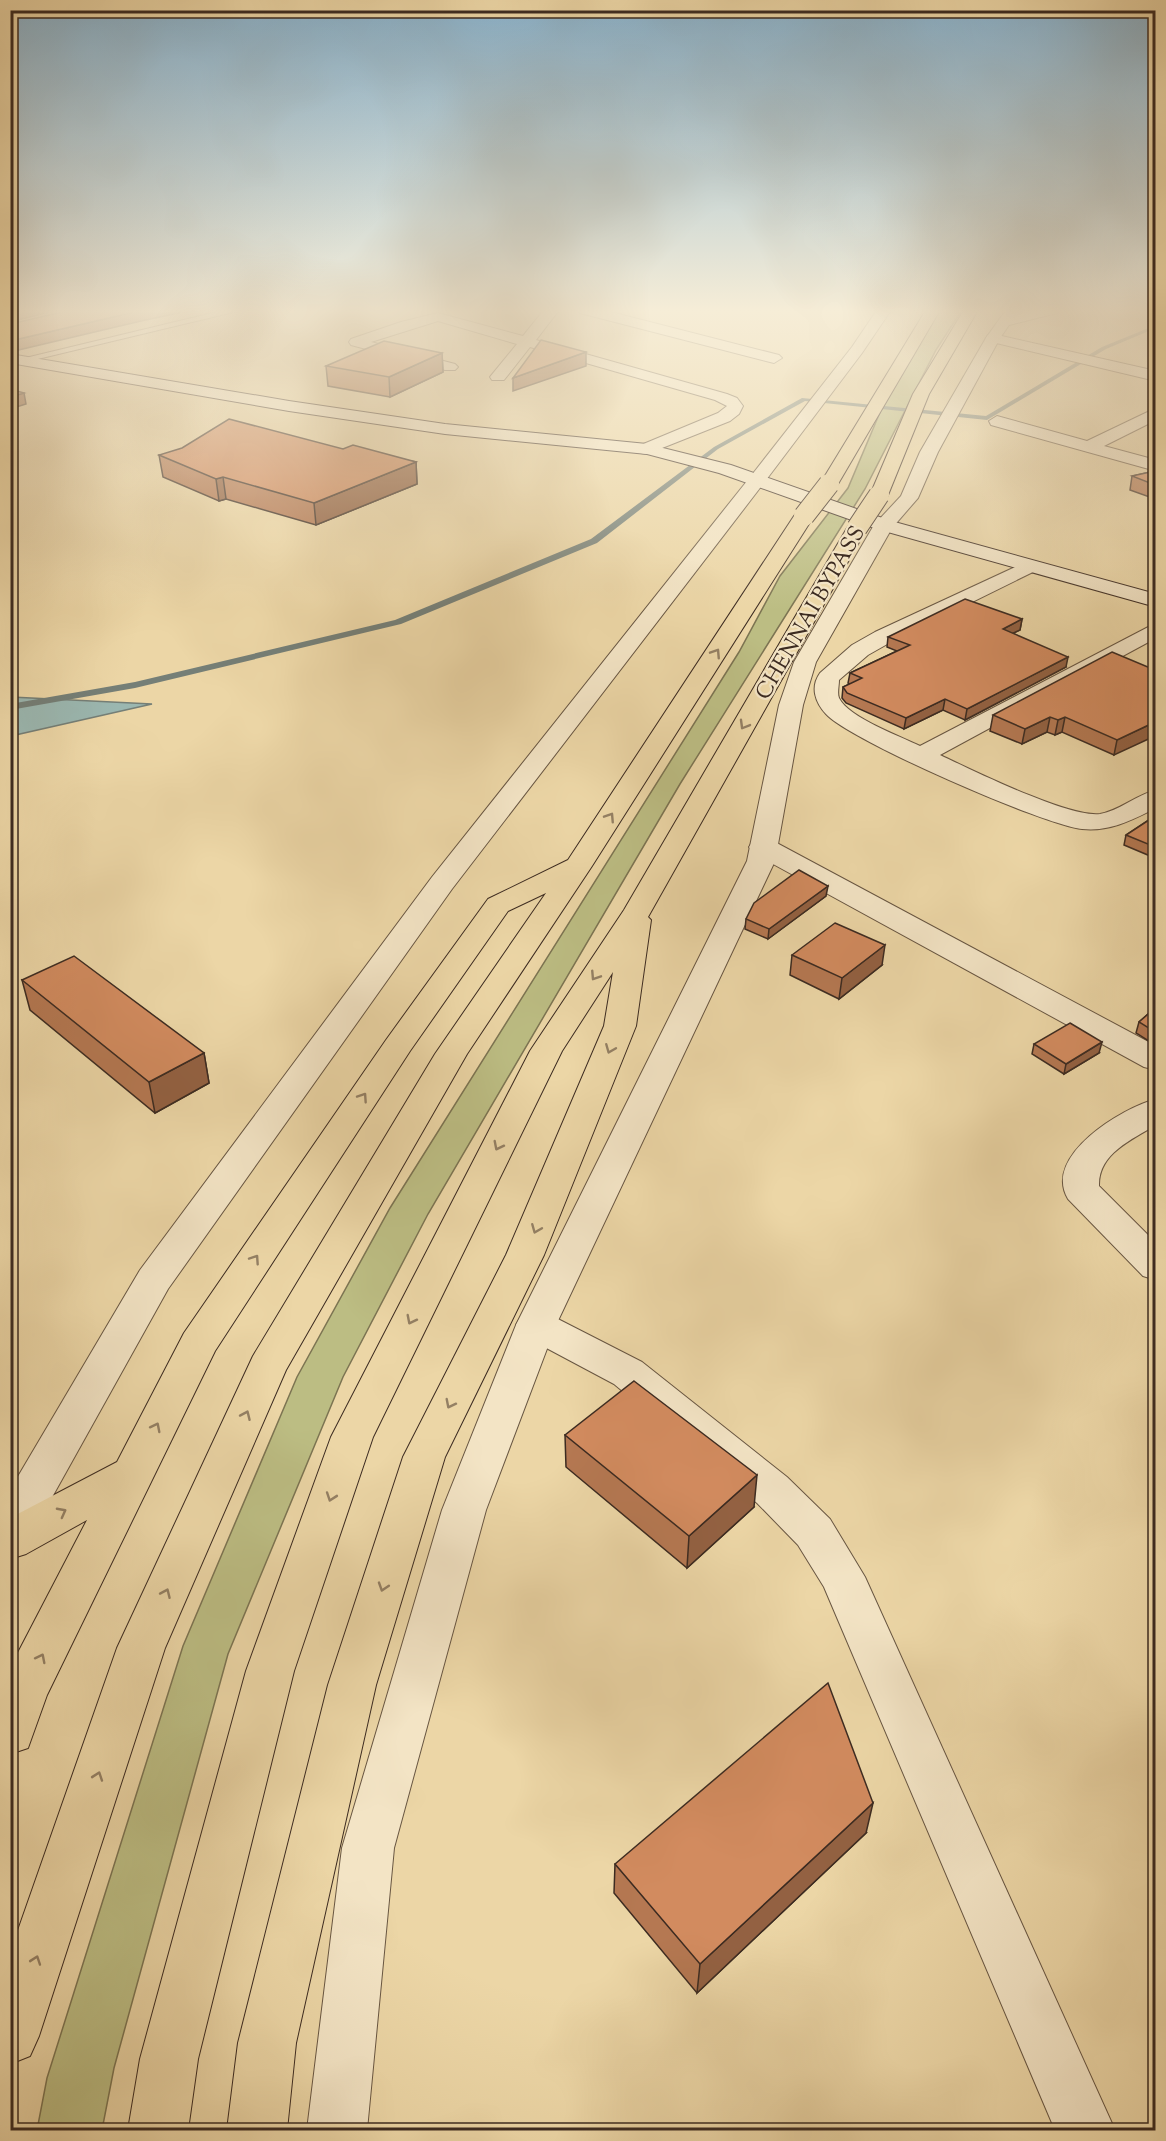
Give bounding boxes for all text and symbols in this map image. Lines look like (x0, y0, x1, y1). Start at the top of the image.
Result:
street label: CHENNAI BYPASS (749, 521, 874, 706)
one-way arrow (708, 649, 720, 659)
one-way arrow (740, 718, 751, 729)
one-way arrow (603, 813, 614, 824)
one-way arrow (591, 970, 602, 981)
one-way arrow (605, 1043, 617, 1054)
one-way arrow (356, 1093, 367, 1104)
one-way arrow (494, 1139, 506, 1150)
one-way arrow (531, 1223, 543, 1234)
one-way arrow (248, 1255, 259, 1266)
one-way arrow (406, 1313, 418, 1324)
one-way arrow (446, 1398, 458, 1409)
one-way arrow (238, 1411, 250, 1422)
one-way arrow (149, 1423, 160, 1433)
one-way arrow (325, 1491, 338, 1502)
one-way arrow (56, 1508, 66, 1519)
one-way arrow (378, 1581, 390, 1592)
one-way arrow (158, 1588, 170, 1599)
one-way arrow (33, 1653, 45, 1664)
one-way arrow (91, 1771, 103, 1782)
one-way arrow (28, 1955, 41, 1966)

